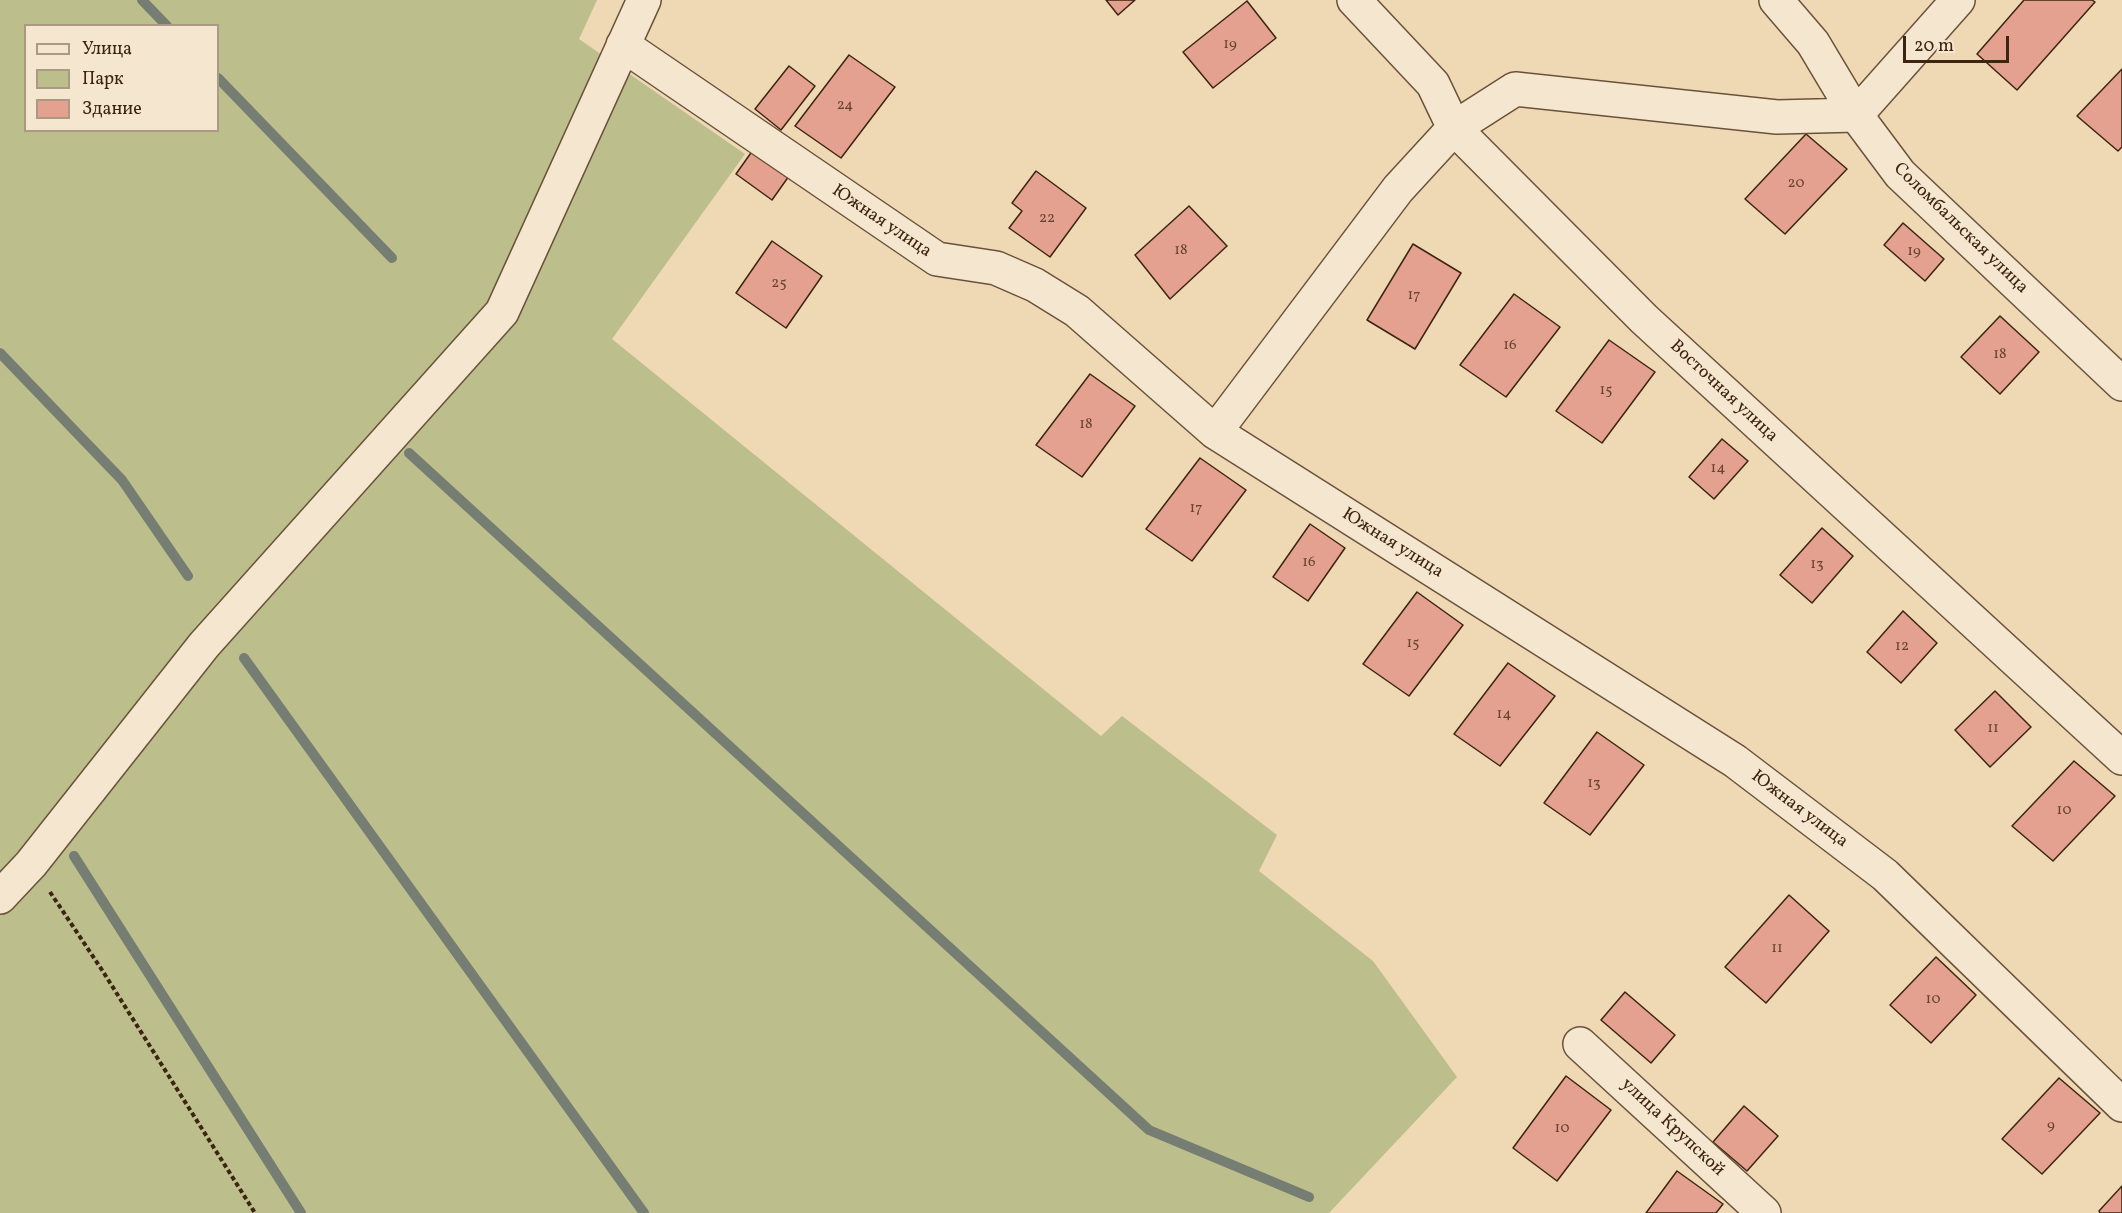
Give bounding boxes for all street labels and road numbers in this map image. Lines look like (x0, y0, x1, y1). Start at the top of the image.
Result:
street label: Соломбальская улица (1888, 159, 2032, 299)
street label: Южная улица (827, 181, 935, 263)
street label: Восточная улица (1664, 336, 1782, 448)
street label: Южная улица (1337, 504, 1447, 584)
street label: Южная улица (1746, 767, 1852, 853)
street label: улица Крупской (1616, 1074, 1728, 1182)

